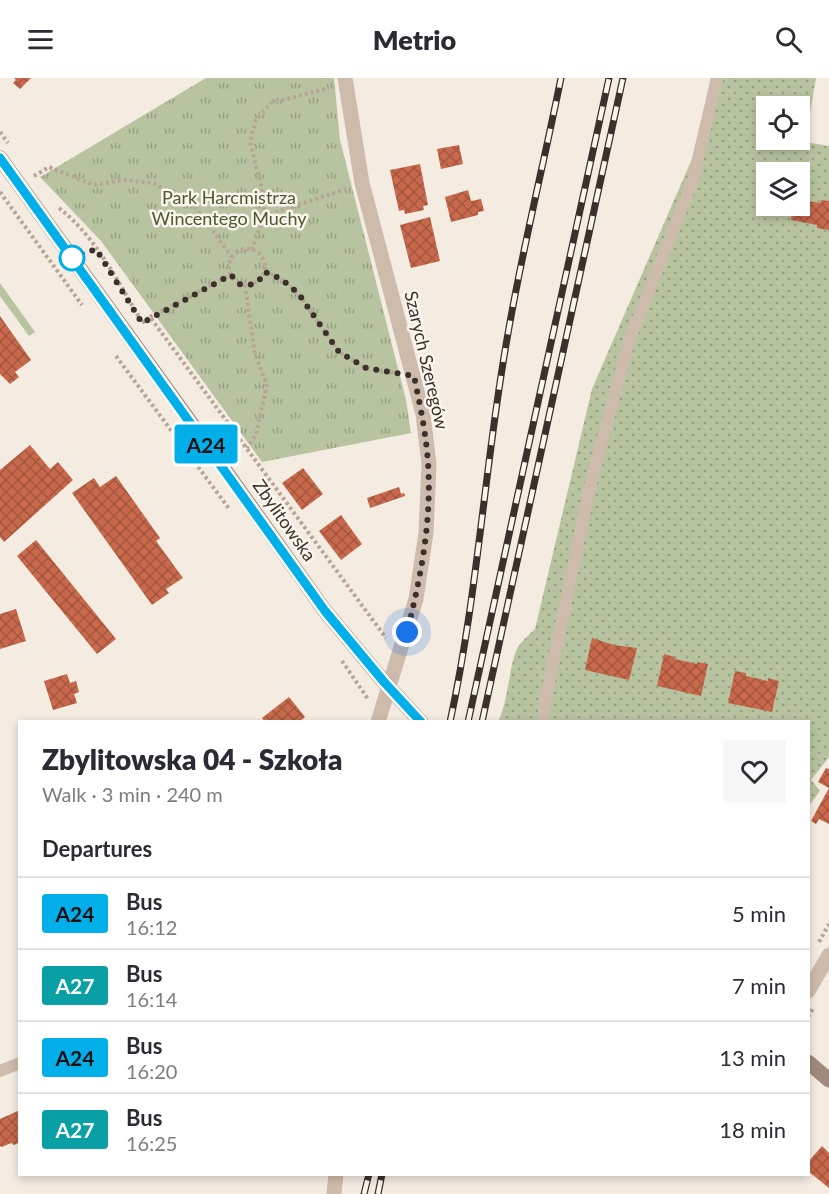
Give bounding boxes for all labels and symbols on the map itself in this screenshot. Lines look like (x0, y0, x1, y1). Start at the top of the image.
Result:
park label: Park Harcmistrza Wincentego Muchy (151, 186, 307, 229)
unlabelled marker (59, 245, 85, 271)
street label: Szarych Szeregów (400, 289, 454, 431)
line badge: A24 (172, 424, 240, 464)
street label: Zbylitowska (249, 475, 321, 565)
your location (392, 617, 422, 647)

